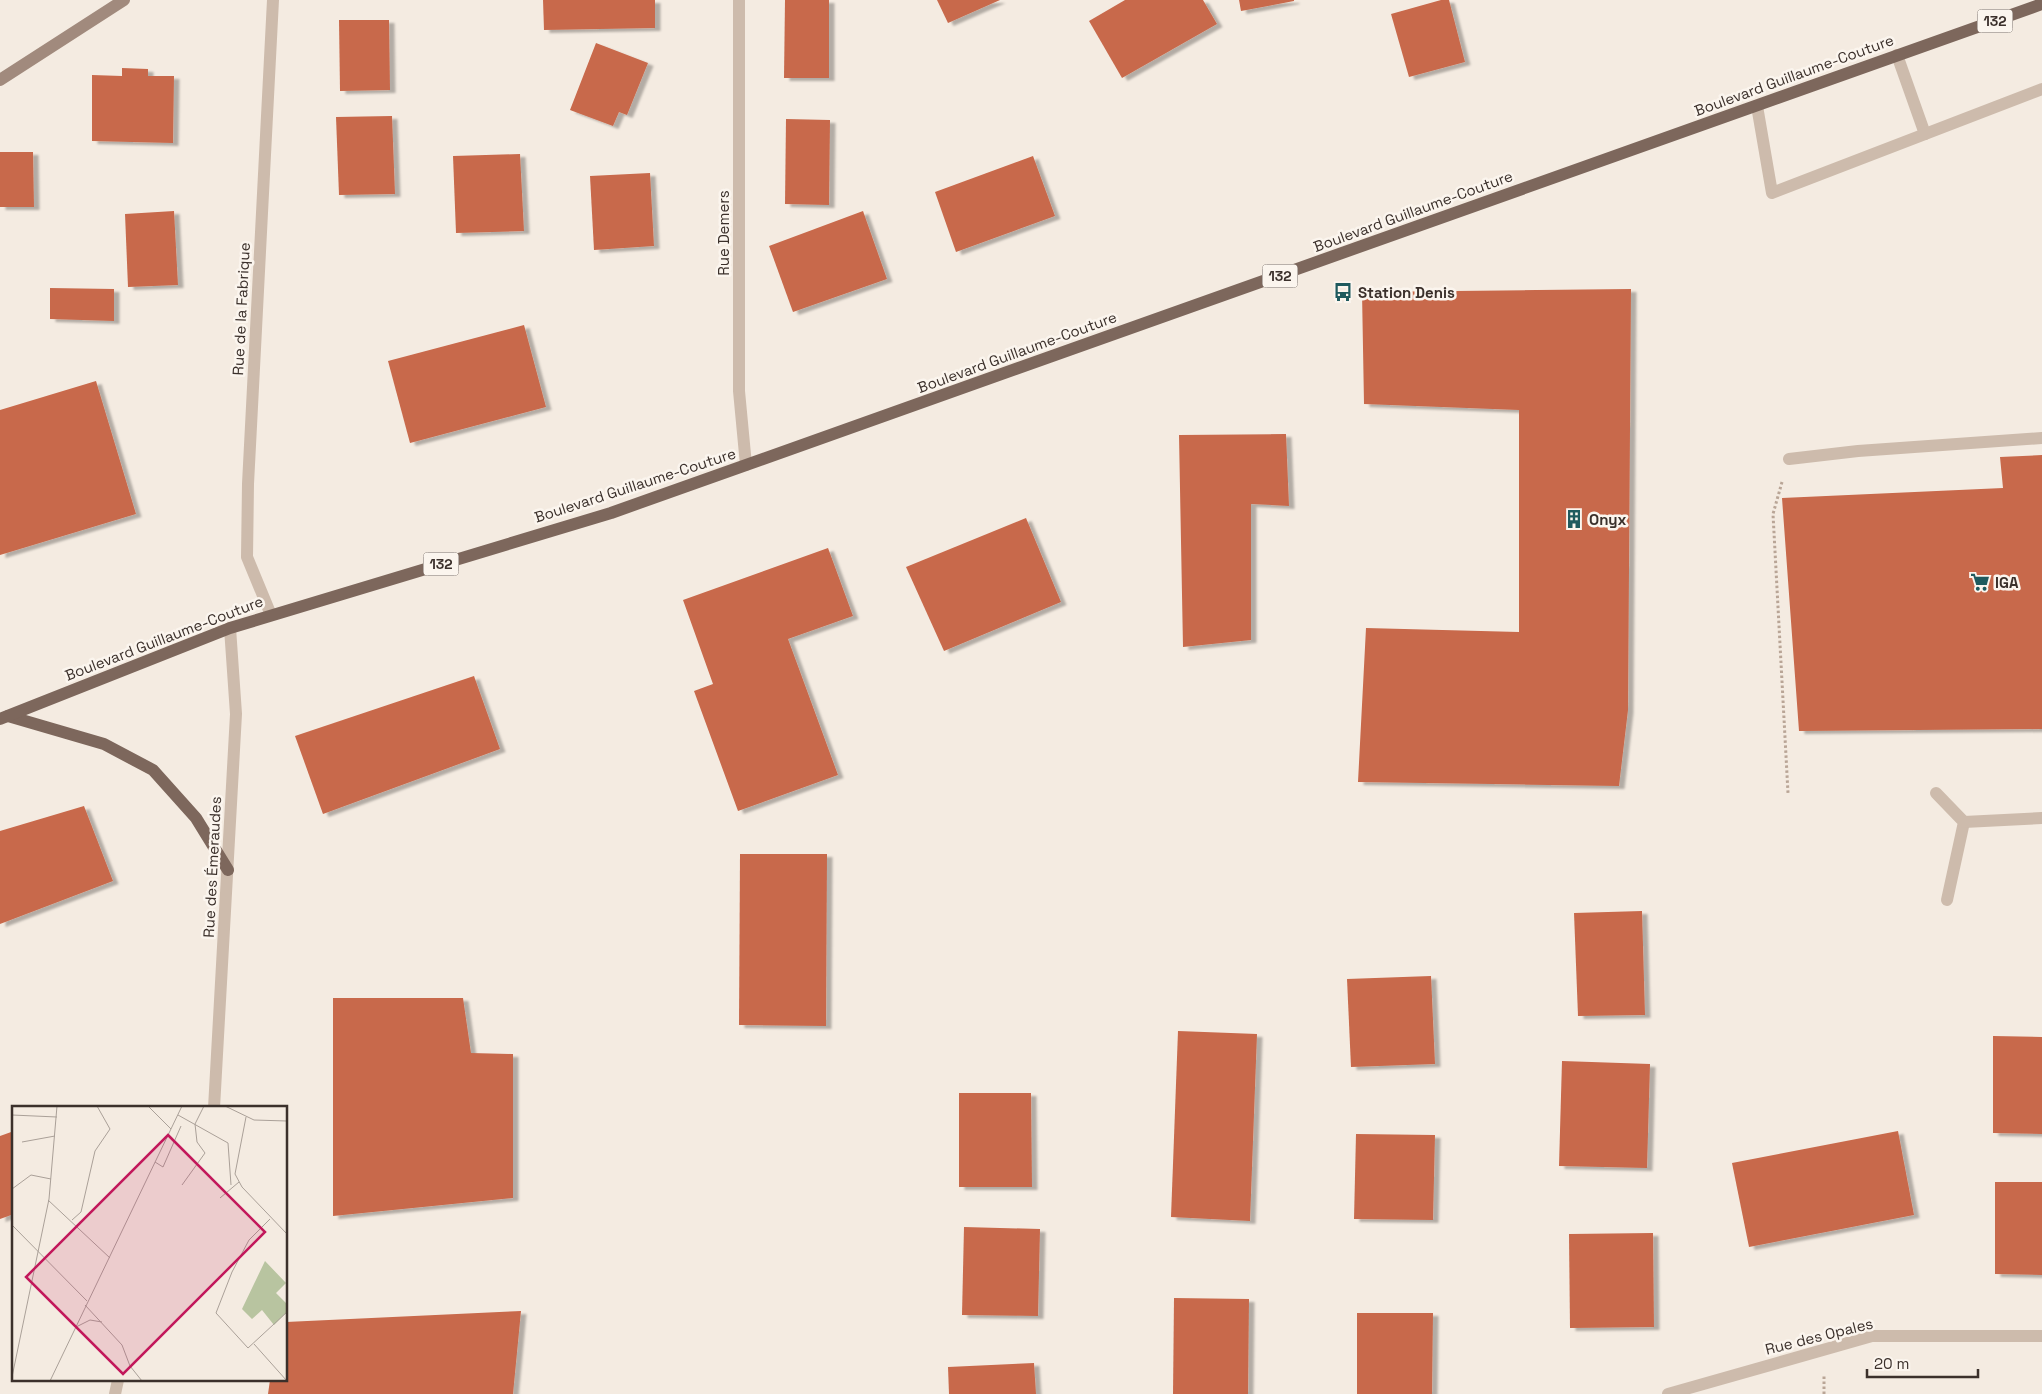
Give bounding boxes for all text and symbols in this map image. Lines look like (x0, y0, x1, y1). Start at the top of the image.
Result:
road number: 132 (1978, 10, 2012, 32)
street label: Boulevard Guillaume-Couture (1692, 30, 1896, 120)
street label: Boulevard Guillaume-Couture (1311, 166, 1515, 256)
street label: Rue Demers (714, 190, 733, 276)
street label: Rue de la Fabrique (228, 242, 254, 376)
road number: 132 (1262, 264, 1298, 288)
bus stop icon: Station Denis (1332, 281, 1354, 303)
place label: Station Denis (1358, 283, 1455, 302)
street label: Boulevard Guillaume-Couture (915, 307, 1119, 397)
street label: Boulevard Guillaume-Couture (532, 443, 738, 527)
building icon: Onyx (1563, 508, 1585, 530)
place label: Onyx (1589, 510, 1627, 529)
road number: 132 (424, 552, 458, 576)
supermarket icon: IGA (1969, 571, 1991, 593)
place label: IGA (1995, 573, 2019, 592)
street label: Boulevard Guillaume-Couture (62, 591, 266, 685)
street label: Rue des Émeraudes (199, 796, 225, 938)
inset map (12, 1106, 288, 1382)
street label: Rue des Opales (1763, 1313, 1875, 1359)
scale bar (1867, 1346, 1978, 1378)
text: 20 m (1874, 1354, 1909, 1373)

